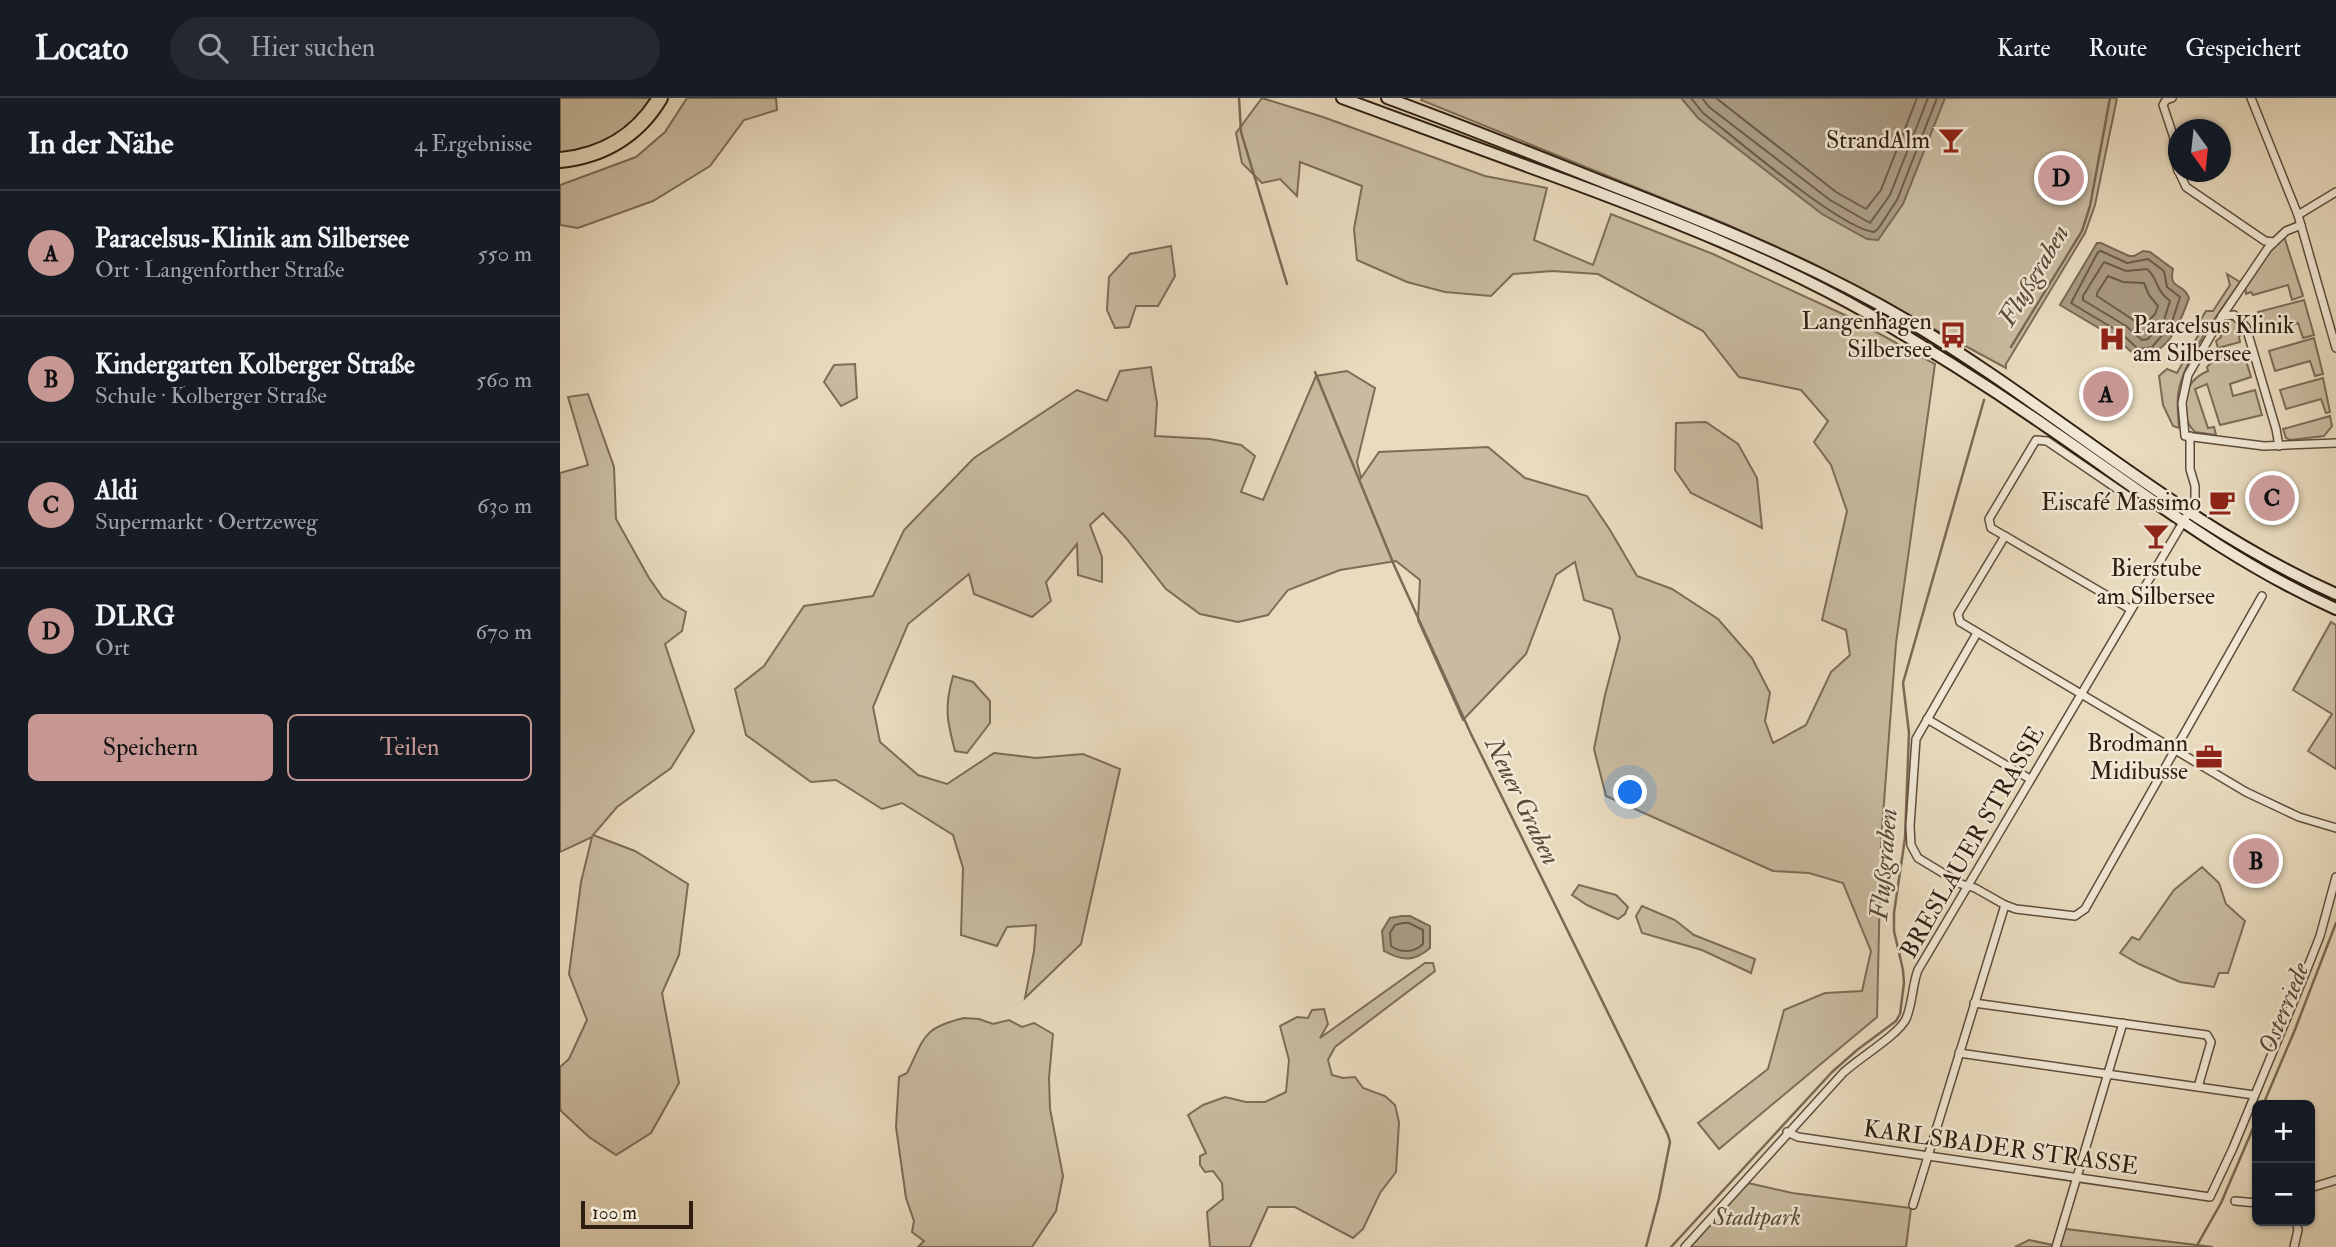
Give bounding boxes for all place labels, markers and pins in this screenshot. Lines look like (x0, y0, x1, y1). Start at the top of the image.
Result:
place label: StrandAlm (1826, 125, 1930, 156)
bar icon: StrandAlm (1936, 125, 1966, 155)
pin: D (2038, 152, 2084, 204)
place label: Langenhagen Silbersee (1801, 306, 1932, 365)
place label: Paracelsus Klinik am Silbersee (2133, 310, 2295, 369)
bus stop icon: Langenhagen Silbersee (1938, 320, 1968, 350)
hospital icon: Paracelsus Klinik am Silbersee (2097, 324, 2127, 354)
pin: A (2083, 368, 2129, 420)
pin: C (2249, 472, 2295, 524)
place label: Eiscafé Massimo (2041, 487, 2201, 518)
cafe icon: Eiscafé Massimo (2207, 487, 2237, 517)
bar icon: Bierstube am Silbersee (2141, 521, 2171, 551)
place label: Bierstube am Silbersee (2097, 553, 2215, 612)
place label: Brodmann Midibusse (2087, 728, 2188, 787)
office icon: Brodmann Midibusse (2194, 742, 2224, 772)
pin: B (2233, 835, 2279, 887)

